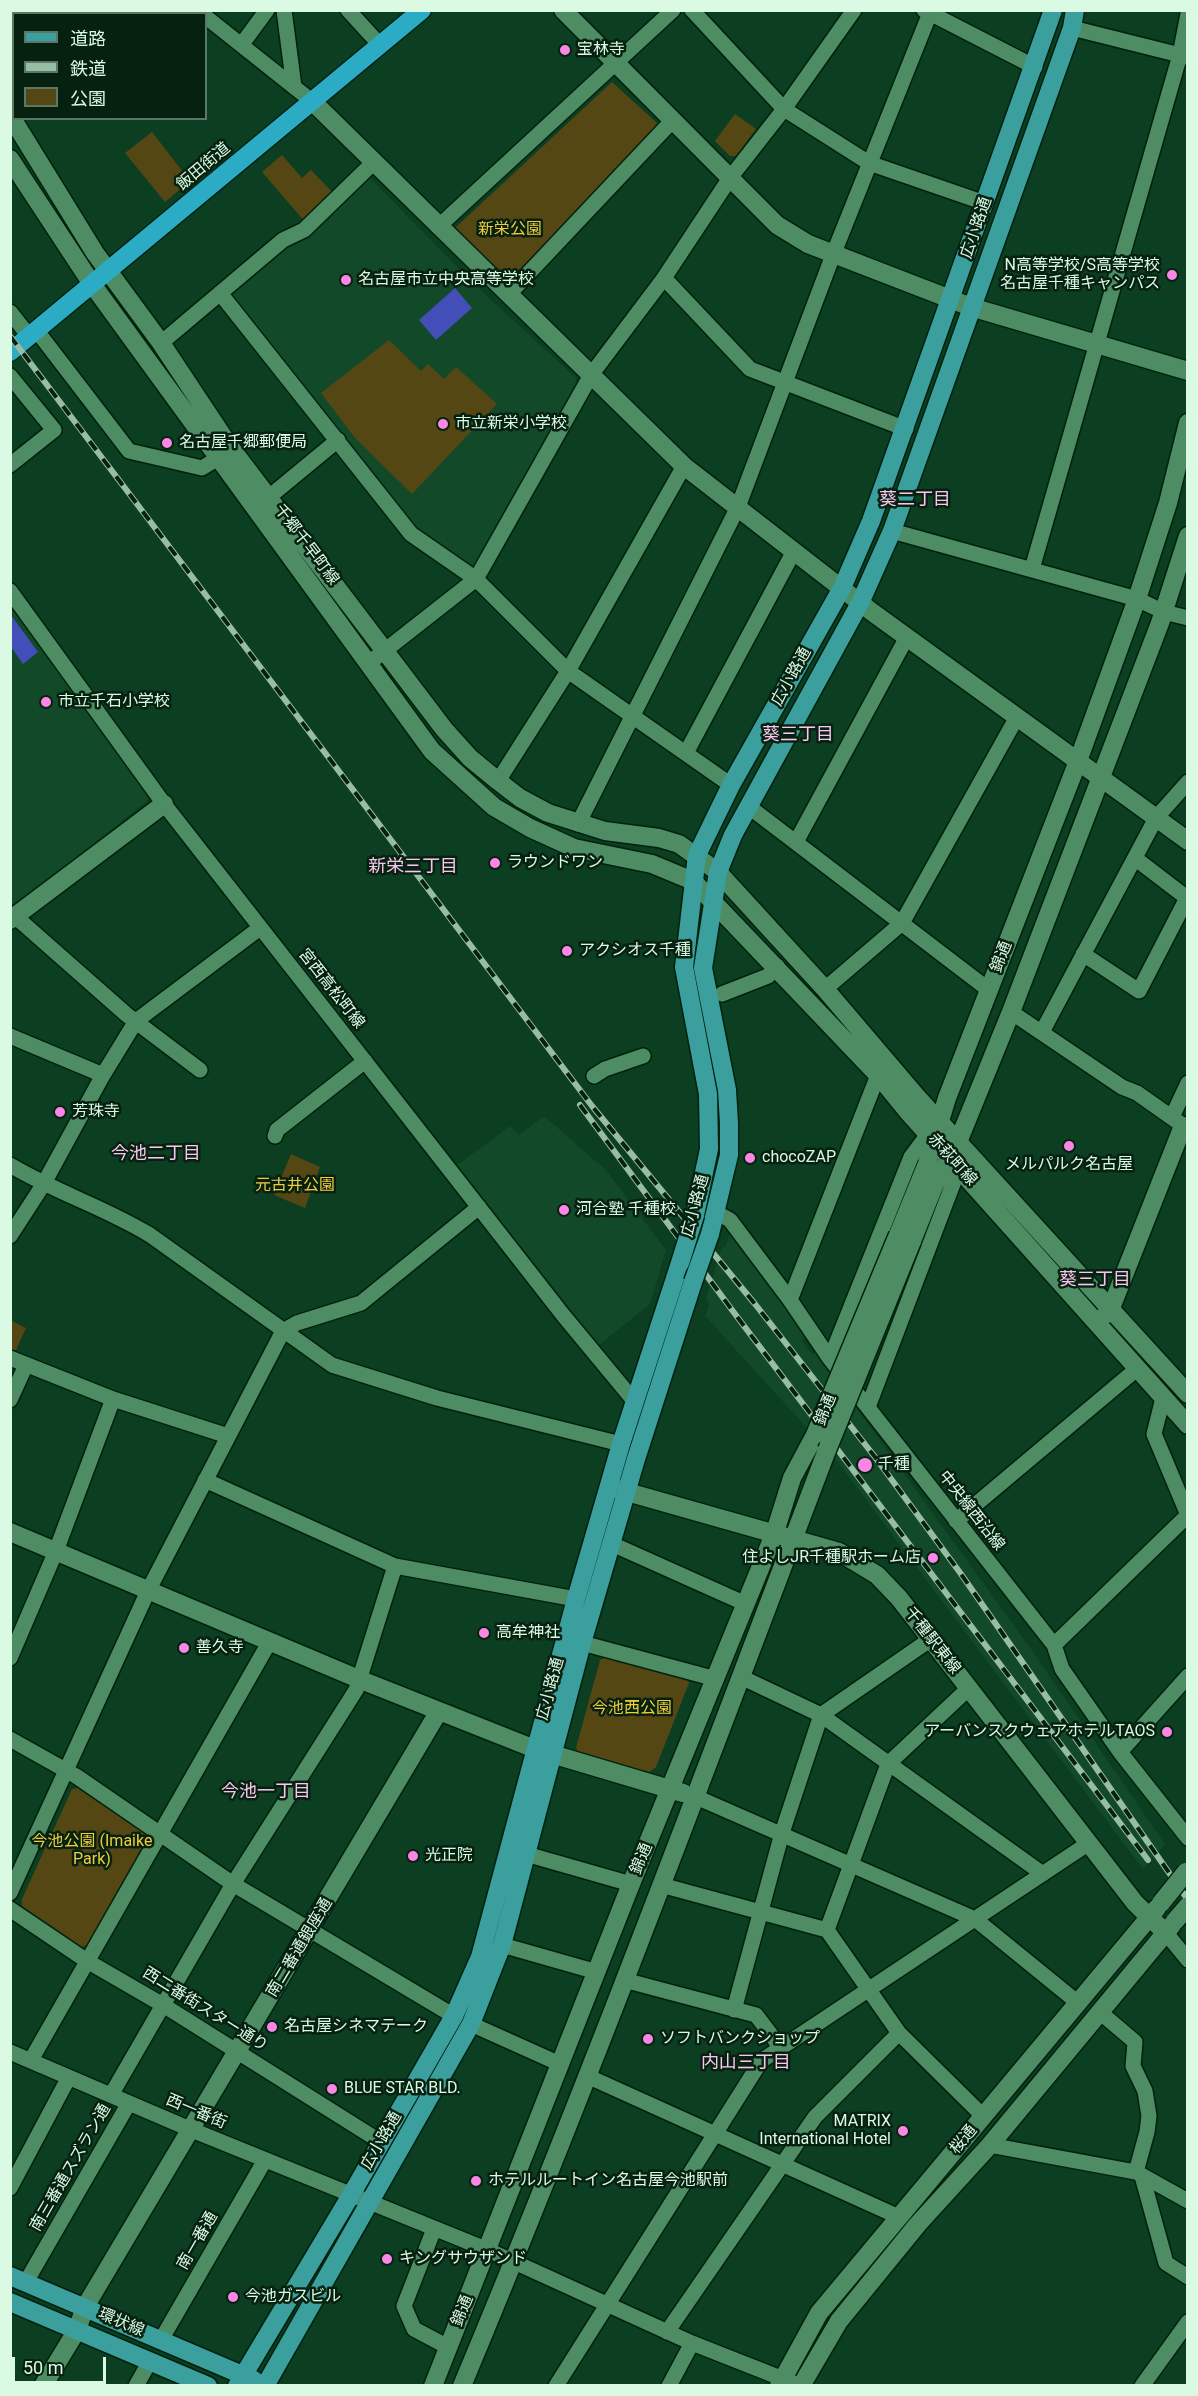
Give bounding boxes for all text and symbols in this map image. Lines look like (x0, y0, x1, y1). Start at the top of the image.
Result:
legend (12, 12, 207, 120)
text: 道路 (70, 28, 106, 49)
place label: 宝林寺 (577, 40, 625, 60)
marker: 宝林寺 (558, 43, 572, 57)
text: 鉄道 (70, 58, 106, 79)
text: 公園 (70, 88, 106, 109)
street label: 飯田街道 (173, 139, 235, 195)
street label: 広小路通 (958, 195, 996, 261)
park label: 新栄公園 (478, 220, 542, 240)
place label: N高等学校/S高等学校 名古屋千種キャンパス (1000, 256, 1160, 294)
marker: N高等学校/S高等学校 名古屋千種キャンパス (1165, 268, 1179, 282)
place label: 名古屋市立中央高等学校 (358, 270, 534, 290)
marker: 名古屋市立中央高等学校 (339, 273, 353, 287)
place label: 市立新栄小学校 (455, 414, 567, 434)
marker: 市立新栄小学校 (436, 417, 450, 431)
place label: 名古屋千郷郵便局 (179, 433, 307, 453)
marker: 名古屋千郷郵便局 (160, 436, 174, 450)
district label: 葵二丁目 (879, 489, 951, 511)
street label: 千郷千早町線 (269, 501, 343, 589)
street label: 広小路通 (768, 644, 816, 710)
place label: 市立千石小学校 (58, 692, 170, 712)
marker: 市立千石小学校 (39, 695, 53, 709)
district label: 葵三丁目 (762, 724, 834, 746)
place label: ラウンドワン (507, 853, 603, 873)
district label: 新栄三丁目 (368, 856, 458, 878)
marker: ラウンドワン (488, 856, 502, 870)
street label: 錦通 (987, 939, 1017, 975)
place label: アクシオス千種 (579, 941, 691, 961)
marker: アクシオス千種 (560, 944, 574, 958)
street label: 宮西高松町線 (294, 945, 368, 1033)
place label: 芳珠寺 (72, 1102, 120, 1122)
marker: 芳珠寺 (53, 1105, 67, 1119)
street label: 赤萩町線 (923, 1130, 981, 1190)
marker: メルパルク名古屋 (1062, 1139, 1076, 1153)
district label: 今池二丁目 (111, 1143, 201, 1165)
place label: chocoZAP (762, 1148, 836, 1168)
marker: chocoZAP (743, 1151, 757, 1165)
place label: メルパルク名古屋 (1005, 1155, 1133, 1175)
street label: 広小路通 (678, 1173, 714, 1239)
park label: 元古井公園 (255, 1176, 335, 1196)
place label: 河合塾 千種校 (576, 1200, 676, 1220)
marker: 河合塾 千種校 (557, 1203, 571, 1217)
district label: 葵三丁目 (1059, 1269, 1131, 1291)
street label: 錦通 (811, 1392, 841, 1428)
place label: 千種 (878, 1455, 910, 1475)
marker: 千種 (856, 1456, 874, 1474)
street label: 中央線西沿線 (934, 1467, 1008, 1555)
place label: 住よしJR千種駅ホーム店 (742, 1548, 921, 1568)
marker: 住よしJR千種駅ホーム店 (926, 1551, 940, 1565)
street label: 千種駅東線 (900, 1604, 964, 1678)
place label: 高牟神社 (496, 1623, 560, 1643)
marker: 高牟神社 (477, 1626, 491, 1640)
place label: 善久寺 (196, 1638, 244, 1658)
marker: 善久寺 (177, 1641, 191, 1655)
street label: 広小路通 (533, 1656, 569, 1722)
park label: 今池西公園 (592, 1699, 672, 1719)
place label: アーバンスクウェアホテルTAOS (924, 1722, 1155, 1742)
marker: アーバンスクウェアホテルTAOS (1160, 1725, 1174, 1739)
district label: 今池一丁目 (221, 1781, 311, 1803)
park label: 今池公園 (Imaike Park) (32, 1832, 152, 1870)
street label: 錦通 (627, 1841, 657, 1877)
place label: 光正院 (425, 1846, 473, 1866)
marker: 光正院 (406, 1849, 420, 1863)
street label: 南二番通銀座通 (263, 1895, 337, 2001)
street label: 西二番街スター通り (139, 1964, 271, 2056)
place label: 名古屋シネマテーク (284, 2017, 428, 2037)
marker: 名古屋シネマテーク (265, 2020, 279, 2034)
place label: ソフトバンクショップ (660, 2029, 820, 2049)
marker: ソフトバンクショップ (641, 2032, 655, 2046)
district label: 内山三丁目 (701, 2052, 791, 2074)
place label: BLUE STAR BLD. (344, 2079, 461, 2099)
marker: BLUE STAR BLD. (325, 2082, 339, 2096)
street label: 西一番街 (163, 2091, 229, 2133)
street label: 南三番通スズラン通 (27, 2101, 115, 2235)
street label: 広小路通 (358, 2108, 406, 2174)
place label: MATRIX International Hotel (759, 2112, 891, 2150)
street label: 桜通 (946, 2122, 982, 2158)
marker: MATRIX International Hotel (896, 2124, 910, 2138)
place label: ホテルルートイン名古屋今池駅前 (488, 2171, 728, 2191)
marker: ホテルルートイン名古屋今池駅前 (469, 2174, 483, 2188)
street label: 南一番通 (174, 2208, 222, 2274)
place label: キングサウザンド (399, 2249, 527, 2269)
marker: キングサウザンド (380, 2252, 394, 2266)
place label: 今池ガスビル (245, 2287, 341, 2307)
marker: 今池ガスビル (226, 2290, 240, 2304)
street label: 錦通 (448, 2293, 478, 2329)
street label: 環状線 (95, 2305, 147, 2341)
scale bar (15, 2345, 110, 2383)
text: 50 m (23, 2357, 63, 2378)

